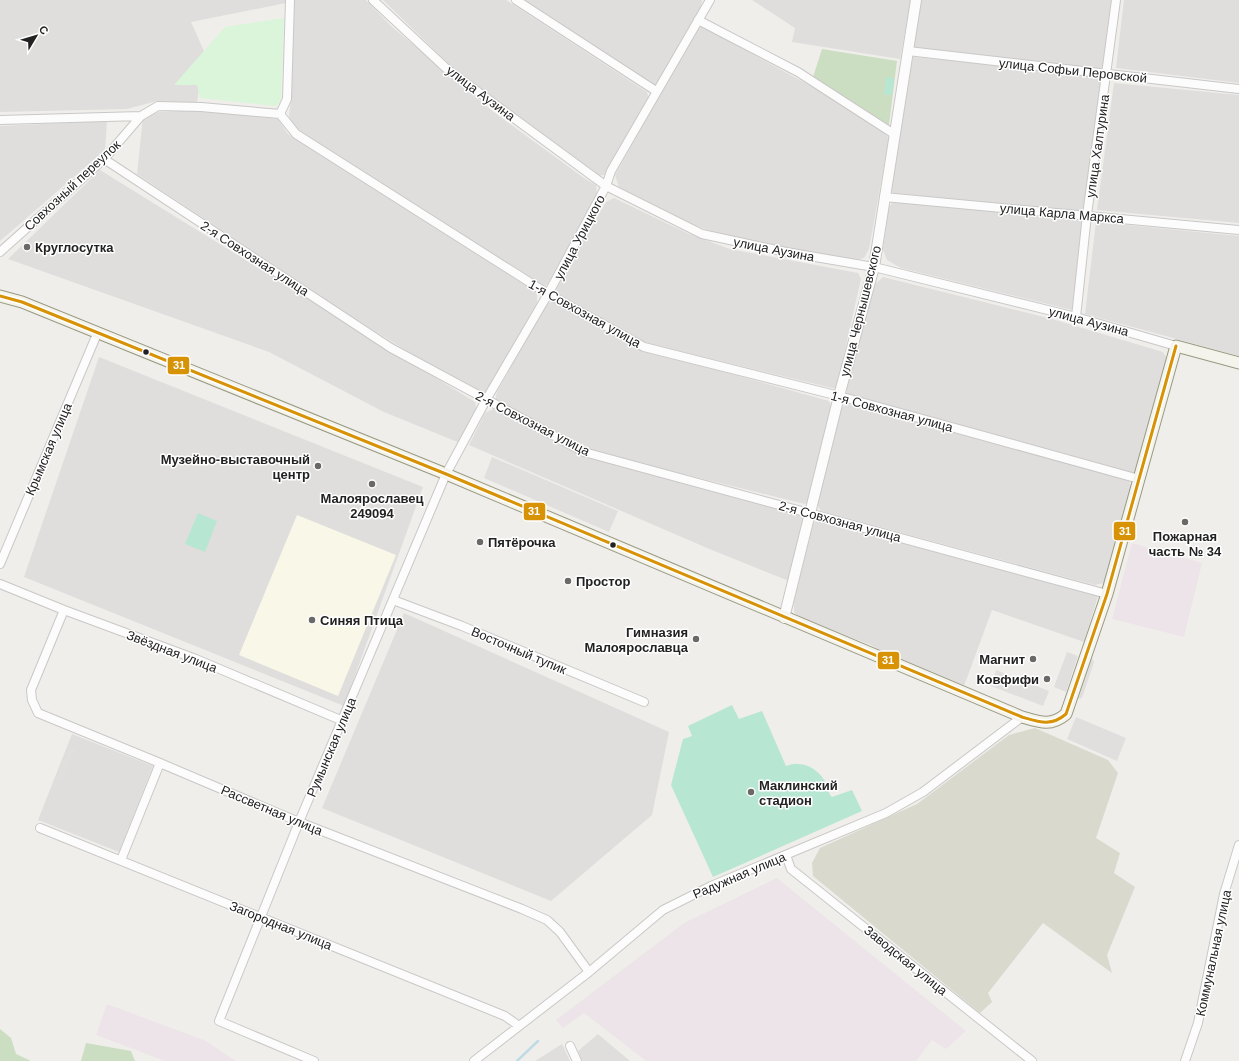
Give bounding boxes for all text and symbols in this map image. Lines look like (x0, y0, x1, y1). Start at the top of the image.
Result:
north arrow (16, 16, 56, 56)
text: С (37, 23, 51, 37)
street label: улица Софьи Перовской (998, 55, 1148, 86)
street label: улица Аузина (443, 63, 519, 125)
street label: улица Халтурина (1083, 93, 1112, 199)
street label: Совхозный переулок (21, 137, 124, 234)
street label: улица Урицкого (551, 192, 608, 282)
street label: улица Карла Маркса (999, 201, 1125, 226)
street label: 2-я Совхозная улица (198, 218, 312, 299)
street label: улица Аузина (732, 234, 816, 265)
place label: Круглосутка (35, 240, 114, 255)
marker: Круглосутка (22, 242, 32, 252)
street label: улица Чернышевского (837, 244, 884, 378)
street label: 1-я Совхозная улица (526, 276, 644, 351)
street label: улица Аузина (1047, 304, 1131, 340)
unlabelled marker (141, 347, 151, 357)
line badge: 31 (167, 356, 190, 375)
text: 31 (173, 359, 185, 371)
street label: 2-я Совхозная улица (473, 388, 593, 459)
street label: 1-я Совхозная улица (829, 388, 955, 435)
street label: Крымская улица (22, 400, 75, 498)
place label: Музейно-выставочный центр (161, 452, 310, 482)
marker: Музейно-выставочный центр (313, 461, 323, 471)
marker: Малоярославец 249094 (367, 479, 377, 489)
place label: Малоярославец 249094 (320, 491, 424, 521)
street label: 2-я Совхозная улица (777, 498, 903, 545)
line badge: 31 (523, 502, 546, 521)
text: 31 (528, 505, 540, 517)
marker: Пожарная часть № 34 (1180, 517, 1190, 527)
line badge: 31 (1113, 521, 1136, 541)
text: 31 (1119, 525, 1131, 537)
place label: Пожарная часть № 34 (1149, 529, 1222, 559)
place label: Пятёрочка (488, 535, 556, 550)
marker: Пятёрочка (475, 537, 485, 547)
unlabelled marker (608, 540, 618, 550)
place label: Простор (576, 574, 630, 589)
marker: Простор (563, 576, 573, 586)
place label: Синяя Птица (320, 613, 404, 628)
marker: Синяя Птица (307, 615, 317, 625)
street label: Восточный тупик (469, 624, 569, 677)
place label: Гимназия Малоярославца (585, 625, 689, 655)
street label: Звёздная улица (124, 627, 220, 676)
marker: Гимназия Малоярославца (691, 634, 701, 644)
line badge: 31 (877, 651, 900, 670)
place label: Магнит (979, 652, 1025, 667)
text: 31 (882, 654, 894, 666)
marker: Магнит (1028, 654, 1038, 664)
place label: Ковфифи (977, 672, 1039, 687)
marker: Ковфифи (1042, 674, 1052, 684)
street label: Румынская улица (304, 695, 359, 799)
place label: Маклинский стадион (759, 778, 838, 808)
street label: Рассветная улица (219, 782, 326, 839)
marker: Маклинский стадион (746, 787, 756, 797)
street label: Радужная улица (691, 849, 788, 902)
street label: Коммунальная улица (1193, 888, 1234, 1018)
street label: Загородная улица (227, 898, 335, 953)
street label: Заводская улица (861, 922, 951, 999)

